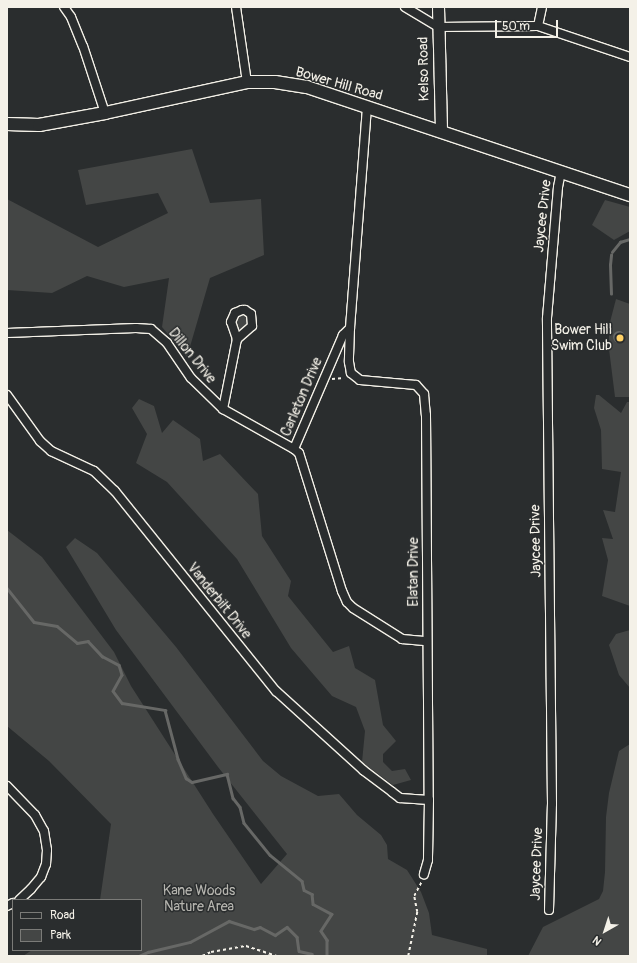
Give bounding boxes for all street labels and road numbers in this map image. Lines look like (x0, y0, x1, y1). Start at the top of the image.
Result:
street label: Kelso Road (415, 37, 433, 101)
street label: Bower Hill Road (294, 64, 384, 104)
street label: Jaycee Drive (531, 179, 555, 253)
street label: Dillon Drive (165, 325, 219, 387)
street label: Carleton Drive (278, 355, 326, 439)
street label: Jaycee Drive (527, 504, 545, 578)
street label: Elatan Drive (406, 537, 422, 607)
street label: Vanderbilt Drive (183, 560, 255, 642)
street label: Jaycee Drive (527, 827, 547, 901)

